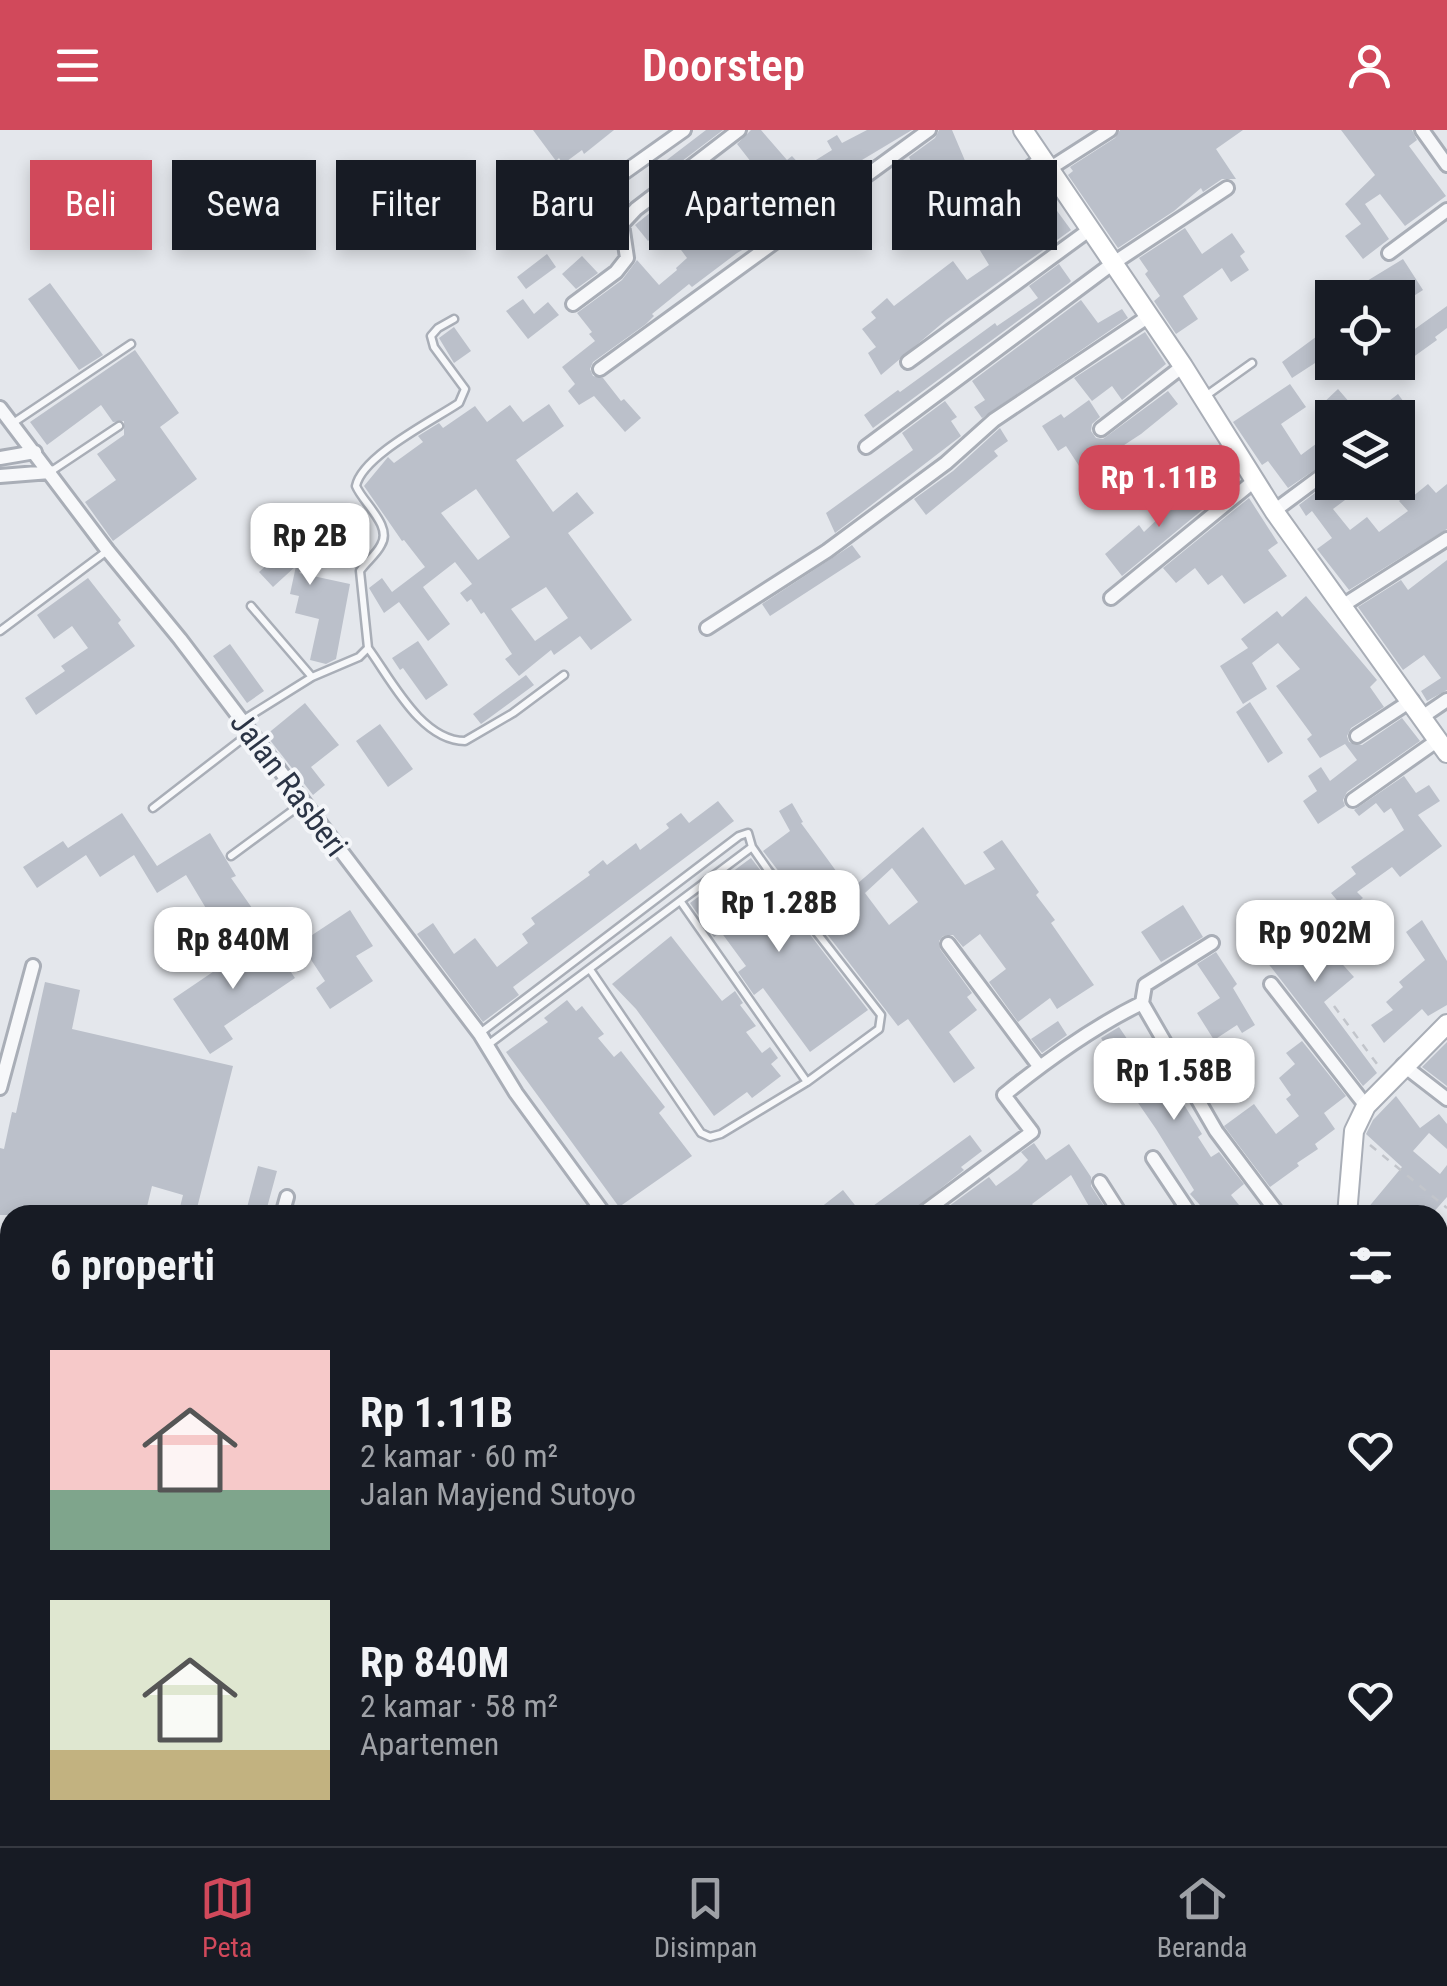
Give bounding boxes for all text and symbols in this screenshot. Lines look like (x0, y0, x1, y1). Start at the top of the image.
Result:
icon: menu (50, 38, 105, 93)
icon: person (1342, 38, 1397, 93)
text: Doorstep (642, 39, 805, 92)
chip: Beli (30, 160, 152, 250)
chip: Sewa (172, 160, 316, 250)
chip: Filter (336, 160, 476, 250)
chip: Baru (496, 160, 629, 250)
chip: Apartemen (649, 160, 872, 250)
chip: Rumah (892, 160, 1057, 250)
map controls (1315, 280, 1415, 500)
button: locate (1315, 280, 1415, 380)
button: layers (1315, 400, 1415, 500)
pin: Rp 1.11B (1056, 445, 1262, 530)
text: Rp 1.11B (1101, 458, 1217, 496)
pin: Rp 2B (240, 503, 380, 588)
text: Rp 2B (272, 516, 348, 554)
street label: Jalan Rasberi (222, 704, 356, 864)
pin: Rp 1.28B (676, 870, 882, 955)
text: Rp 1.28B (721, 883, 837, 921)
pin: Rp 902M (1223, 900, 1407, 985)
pin: Rp 840M (141, 907, 325, 992)
text: Rp 902M (1258, 913, 1372, 951)
text: Rp 840M (176, 920, 290, 958)
pin: Rp 1.58B (1071, 1038, 1277, 1123)
text: Rp 1.58B (1116, 1051, 1232, 1089)
icon: filters (1343, 1238, 1398, 1293)
text: 6 properti (50, 1241, 215, 1290)
text: Rp 1.11B (360, 1388, 513, 1437)
icon: home (130, 1390, 250, 1510)
icon: heart (1343, 1423, 1398, 1478)
text: 2 kamar · 60 m² (360, 1437, 558, 1475)
text: Jalan Mayjend Sutoyo (360, 1475, 636, 1513)
text: Rp 840M (360, 1638, 509, 1687)
icon: home (130, 1640, 250, 1760)
icon: heart (1343, 1673, 1398, 1728)
text: 2 kamar · 58 m² (360, 1687, 558, 1725)
text: Apartemen (360, 1725, 499, 1763)
tab: Peta (200, 1871, 255, 1964)
tab: Disimpan (654, 1871, 757, 1964)
tab: Beranda (1157, 1871, 1247, 1964)

